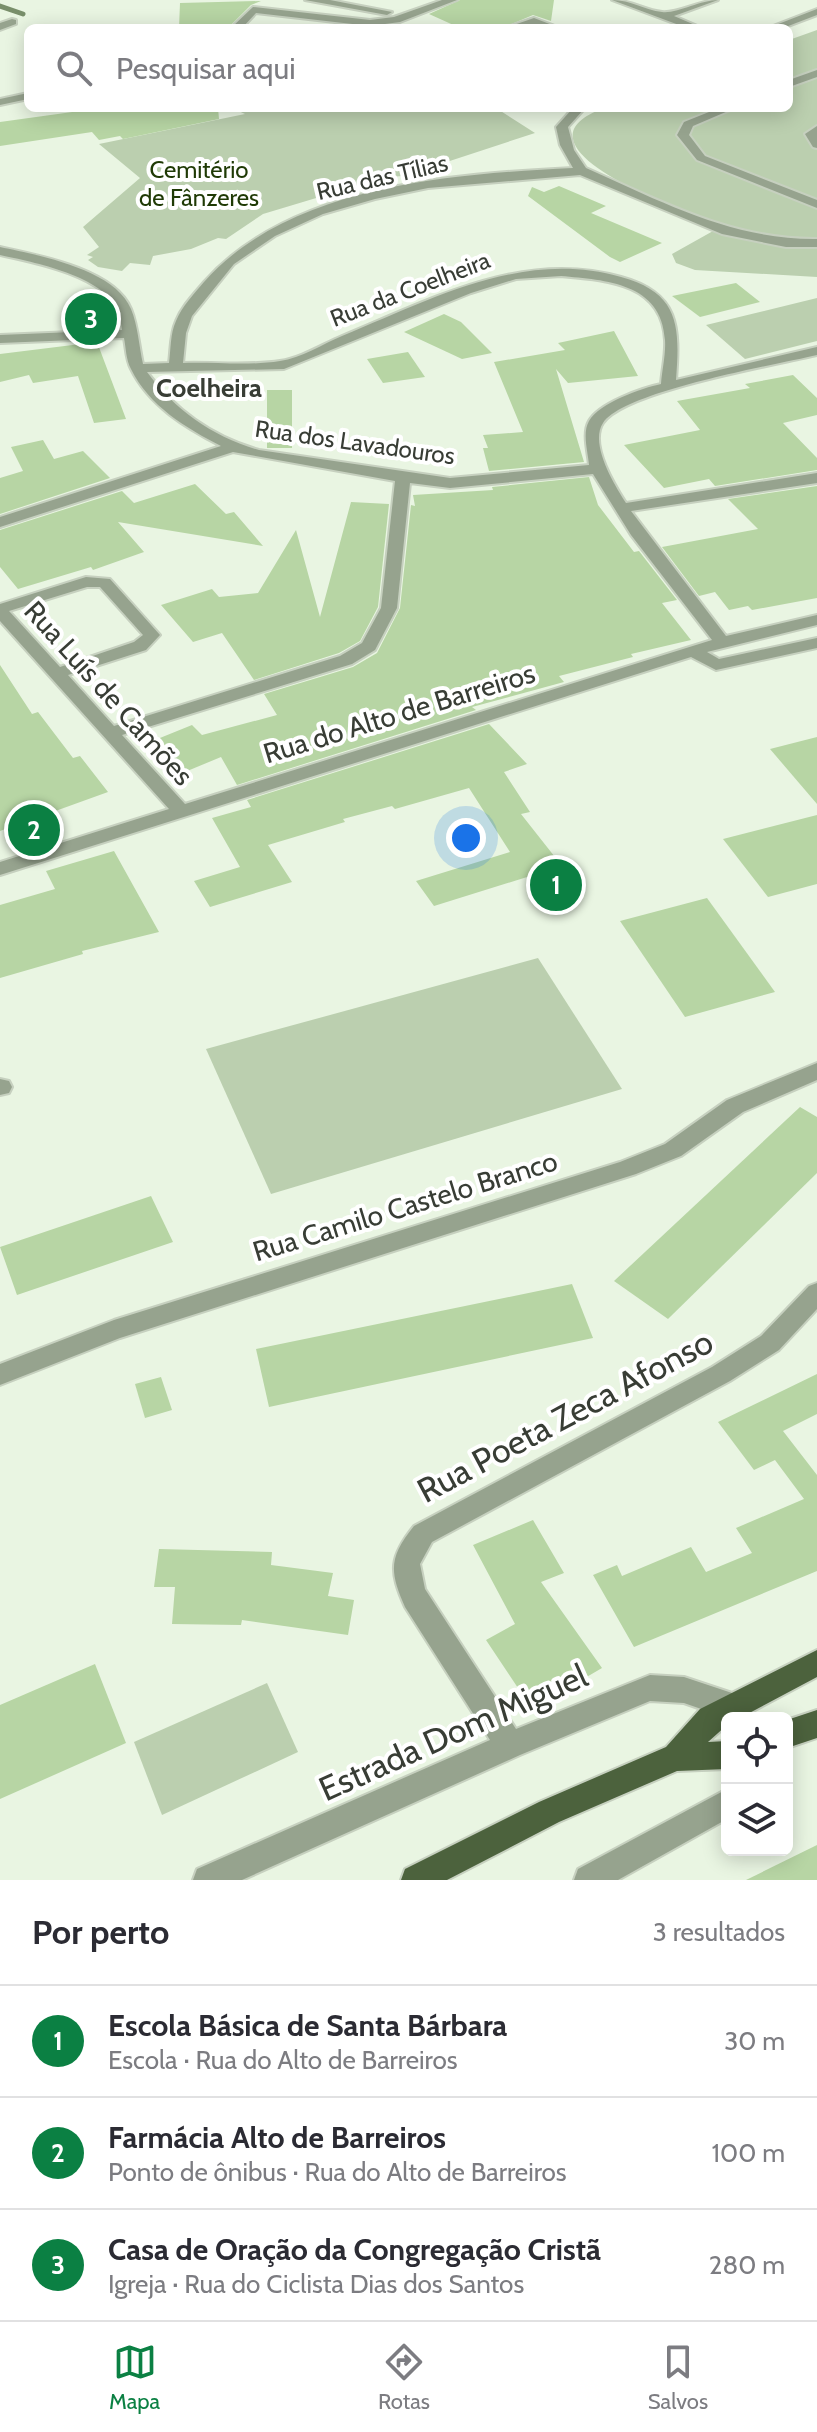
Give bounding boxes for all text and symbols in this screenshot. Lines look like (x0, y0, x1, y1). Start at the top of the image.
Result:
search box (24, 24, 793, 112)
icon: search (52, 46, 96, 90)
text: Pesquisar aqui (116, 50, 296, 87)
street label: Rua das Tílias (314, 148, 451, 206)
park label: Cemitério de Fânzeres (139, 155, 259, 212)
street label: Rua da Coelheira (326, 245, 494, 333)
pin: 3 (65, 289, 117, 349)
district label: Coelheira (156, 372, 262, 404)
street label: Rua dos Lavadouros (253, 414, 457, 470)
street label: Rua Luís de Camões (17, 594, 201, 792)
street label: Rua do Alto de Barreiros (259, 655, 539, 771)
pin: 2 (8, 800, 60, 860)
your location (446, 818, 486, 858)
pin: 1 (530, 855, 582, 915)
street label: Rua Camilo Castelo Branco (249, 1143, 561, 1269)
street label: Rua Poeta Zeca Afonso (410, 1320, 720, 1512)
street label: Estrada Dom Miguel (312, 1654, 594, 1810)
map controls (721, 1712, 793, 1856)
button: locate (721, 1712, 793, 1784)
button: layers (721, 1784, 793, 1856)
text: Por perto (32, 1911, 169, 1953)
text: 3 resultados (653, 1916, 785, 1948)
text: Escola Básica de Santa Bárbara (108, 2007, 507, 2044)
text: 1 (53, 2025, 63, 2057)
text: 30 m (724, 2025, 785, 2057)
text: Escola · Rua do Alto de Barreiros (108, 2044, 457, 2076)
text: Farmácia Alto de Barreiros (108, 2119, 446, 2156)
text: 2 (51, 2137, 65, 2169)
text: 100 m (712, 2137, 785, 2169)
text: Ponto de ônibus · Rua do Alto de Barreiros (108, 2156, 567, 2188)
text: Casa de Oração da Congregação Cristã (108, 2231, 601, 2268)
text: 3 (51, 2249, 65, 2281)
text: 280 m (709, 2249, 785, 2281)
text: Igreja · Rua do Ciclista Dias dos Santos (108, 2268, 524, 2300)
tab: Mapa (109, 2340, 160, 2415)
tab: Rotas (378, 2340, 430, 2415)
tab: Salvos (648, 2340, 708, 2415)

